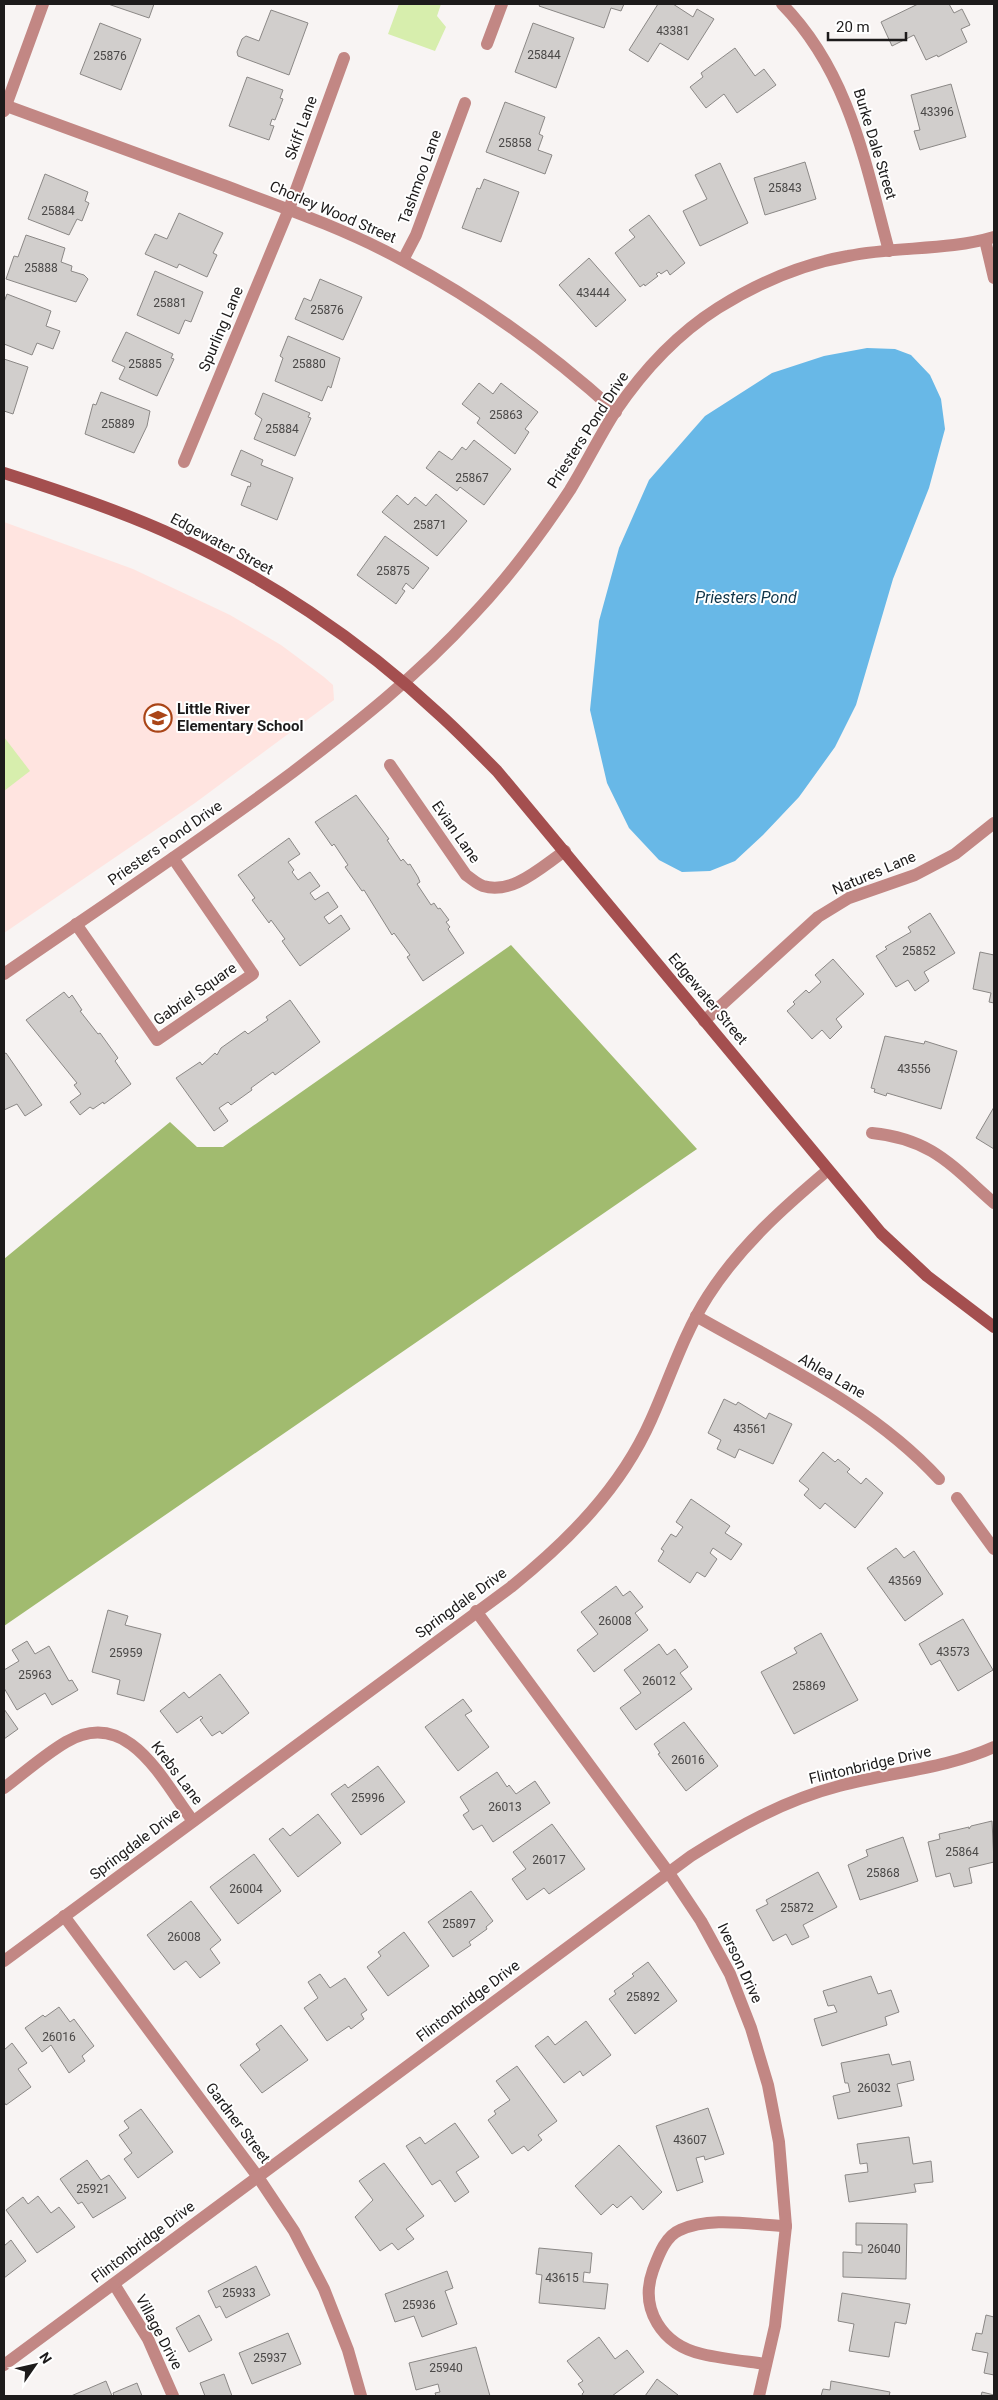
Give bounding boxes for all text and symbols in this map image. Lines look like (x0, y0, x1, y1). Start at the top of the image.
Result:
scale bar (828, 10, 906, 42)
text: 20 m (836, 18, 870, 36)
house number: 43381 (656, 24, 690, 38)
house number: 25844 (527, 48, 561, 62)
house number: 25876 (93, 49, 127, 63)
street label: Burke Dale Street (850, 87, 900, 202)
street label: Skiff Lane (281, 94, 321, 162)
house number: 43396 (920, 105, 954, 119)
street label: Tashmoo Lane (395, 127, 445, 226)
house number: 25858 (498, 136, 532, 150)
street label: Chorley Wood Street (267, 177, 399, 247)
house number: 25843 (768, 181, 802, 195)
house number: 25884 (41, 204, 75, 218)
house number: 25888 (24, 261, 58, 275)
street label: Spurling Lane (195, 284, 247, 374)
house number: 43444 (576, 286, 610, 300)
house number: 25881 (153, 296, 187, 310)
house number: 25876 (310, 303, 344, 317)
house number: 25885 (128, 357, 162, 371)
house number: 25880 (292, 357, 326, 371)
street label: Priesters Pond Drive (544, 368, 632, 492)
house number: 25863 (489, 408, 523, 422)
house number: 25889 (101, 417, 135, 431)
house number: 25884 (265, 422, 299, 436)
house number: 25867 (455, 471, 489, 485)
street label: Edgewater Street (167, 509, 277, 579)
house number: 25871 (413, 518, 447, 532)
house number: 25875 (376, 564, 410, 578)
water label: Priesters Pond (695, 588, 797, 607)
place label: Little River Elementary School (177, 700, 303, 735)
school or university icon: Little River Elementary School (143, 703, 173, 733)
street label: Priesters Pond Drive (104, 797, 226, 889)
street label: Evian Lane (428, 797, 484, 867)
street label: Natures Lane (830, 847, 918, 899)
house number: 25852 (902, 944, 936, 958)
street label: Edgewater Street (664, 950, 752, 1048)
street label: Gabriel Square (150, 959, 240, 1029)
house number: 43556 (897, 1062, 931, 1076)
street label: Ahlea Lane (795, 1350, 869, 1402)
house number: 43561 (733, 1422, 767, 1436)
street label: Springdale Drive (412, 1564, 510, 1642)
house number: 43569 (888, 1574, 922, 1588)
house number: 26008 (598, 1614, 632, 1628)
house number: 43573 (936, 1645, 970, 1659)
house number: 25959 (109, 1646, 143, 1660)
house number: 25963 (18, 1668, 52, 1682)
house number: 26012 (642, 1674, 676, 1688)
house number: 25869 (792, 1679, 826, 1693)
street label: Krebs Lane (147, 1738, 207, 1808)
street label: Flintonbridge Drive (807, 1742, 933, 1788)
house number: 26016 (671, 1753, 705, 1767)
house number: 25996 (351, 1791, 385, 1805)
house number: 26013 (488, 1800, 522, 1814)
street label: Springdale Drive (86, 1804, 184, 1884)
house number: 25864 (945, 1845, 979, 1859)
house number: 26017 (532, 1853, 566, 1867)
house number: 25868 (866, 1866, 900, 1880)
house number: 26004 (229, 1882, 263, 1896)
house number: 25872 (780, 1901, 814, 1915)
house number: 25897 (442, 1917, 476, 1931)
street label: Iverson Drive (714, 1920, 766, 2006)
house number: 26008 (167, 1930, 201, 1944)
street label: Flintonbridge Drive (413, 1956, 523, 2046)
house number: 25892 (626, 1990, 660, 2004)
house number: 26016 (42, 2030, 76, 2044)
street label: Gardner Street (202, 2079, 274, 2167)
house number: 26032 (857, 2081, 891, 2095)
house number: 43607 (673, 2133, 707, 2147)
house number: 25921 (76, 2182, 110, 2196)
street label: Flintonbridge Drive (88, 2197, 198, 2287)
house number: 26040 (867, 2242, 901, 2256)
house number: 43615 (545, 2271, 579, 2285)
house number: 25933 (222, 2286, 256, 2300)
street label: Village Drive (132, 2291, 186, 2373)
house number: 25936 (402, 2298, 436, 2312)
north arrow (10, 2340, 60, 2390)
text: N (36, 2349, 55, 2366)
house number: 25937 (253, 2351, 287, 2365)
house number: 25940 (429, 2361, 463, 2375)

